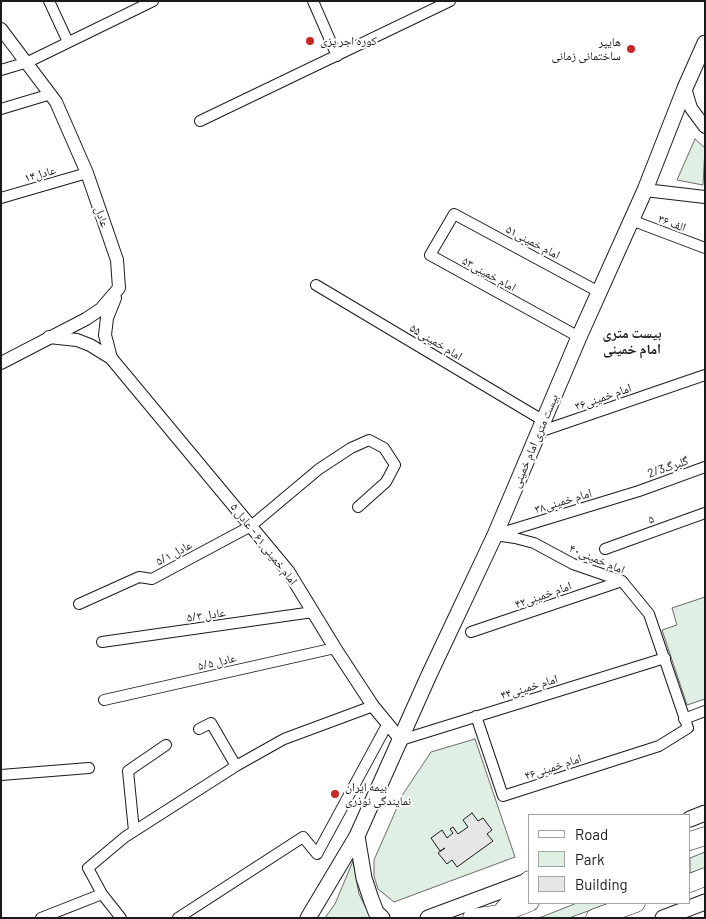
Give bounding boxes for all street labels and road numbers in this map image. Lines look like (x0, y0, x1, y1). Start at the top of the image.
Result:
street label: عادل۱۴ (23, 163, 57, 185)
street label: عادل (92, 205, 112, 229)
street label: ۳۶ الف (656, 211, 688, 235)
street label: امام خمینی۵۱ (504, 222, 562, 262)
street label: امام خمینی۵۳ (460, 253, 518, 295)
street label: امام خمینی۵۵ (407, 321, 465, 363)
street label: امام خمینی۳۶ (573, 381, 633, 413)
street label: بیست متری امام خمینی (509, 392, 561, 490)
street label: 2/3گلبرگ (646, 453, 690, 481)
street label: امام خمینی۳۸ (533, 485, 593, 517)
street label: امام خمینی ۶۱ - عادل ۵ (228, 500, 300, 588)
street label: ۵ (646, 511, 656, 527)
street label: عادل ۵/۱ (153, 537, 195, 569)
street label: امام خمینی۴۰ (567, 541, 627, 577)
street label: امام خمینی۴۲ (513, 579, 573, 611)
street label: عادل ۵/۳ (186, 605, 226, 625)
street label: عادل ۵/۵ (196, 651, 238, 673)
street label: ۴۴امام خمینی (499, 671, 559, 703)
street label: امام خمینی۴۶ (523, 751, 583, 783)

